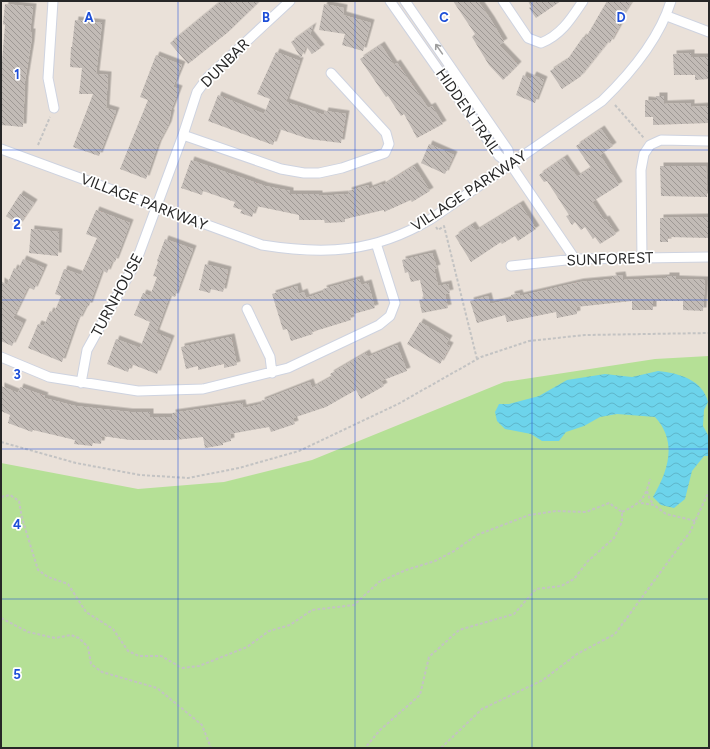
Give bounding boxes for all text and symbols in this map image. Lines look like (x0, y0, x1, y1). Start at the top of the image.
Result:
text: A (84, 10, 94, 25)
text: B (262, 10, 270, 25)
text: C (439, 10, 449, 25)
text: D (616, 10, 626, 25)
street label: DUNBAR (197, 35, 253, 91)
one-way arrow (435, 44, 443, 55)
street label: HIDDEN TRAIL (432, 65, 504, 157)
text: 1 (14, 67, 20, 82)
street label: VILLAGE PARKWAY (408, 147, 530, 235)
street label: VILLAGE PARKWAY (78, 170, 210, 234)
text: 2 (13, 217, 21, 232)
street label: SUNFOREST (566, 248, 654, 270)
street label: TURNHOUSE (88, 250, 146, 340)
text: 3 (13, 367, 21, 382)
text: 4 (13, 517, 21, 532)
text: 5 (13, 667, 21, 682)

